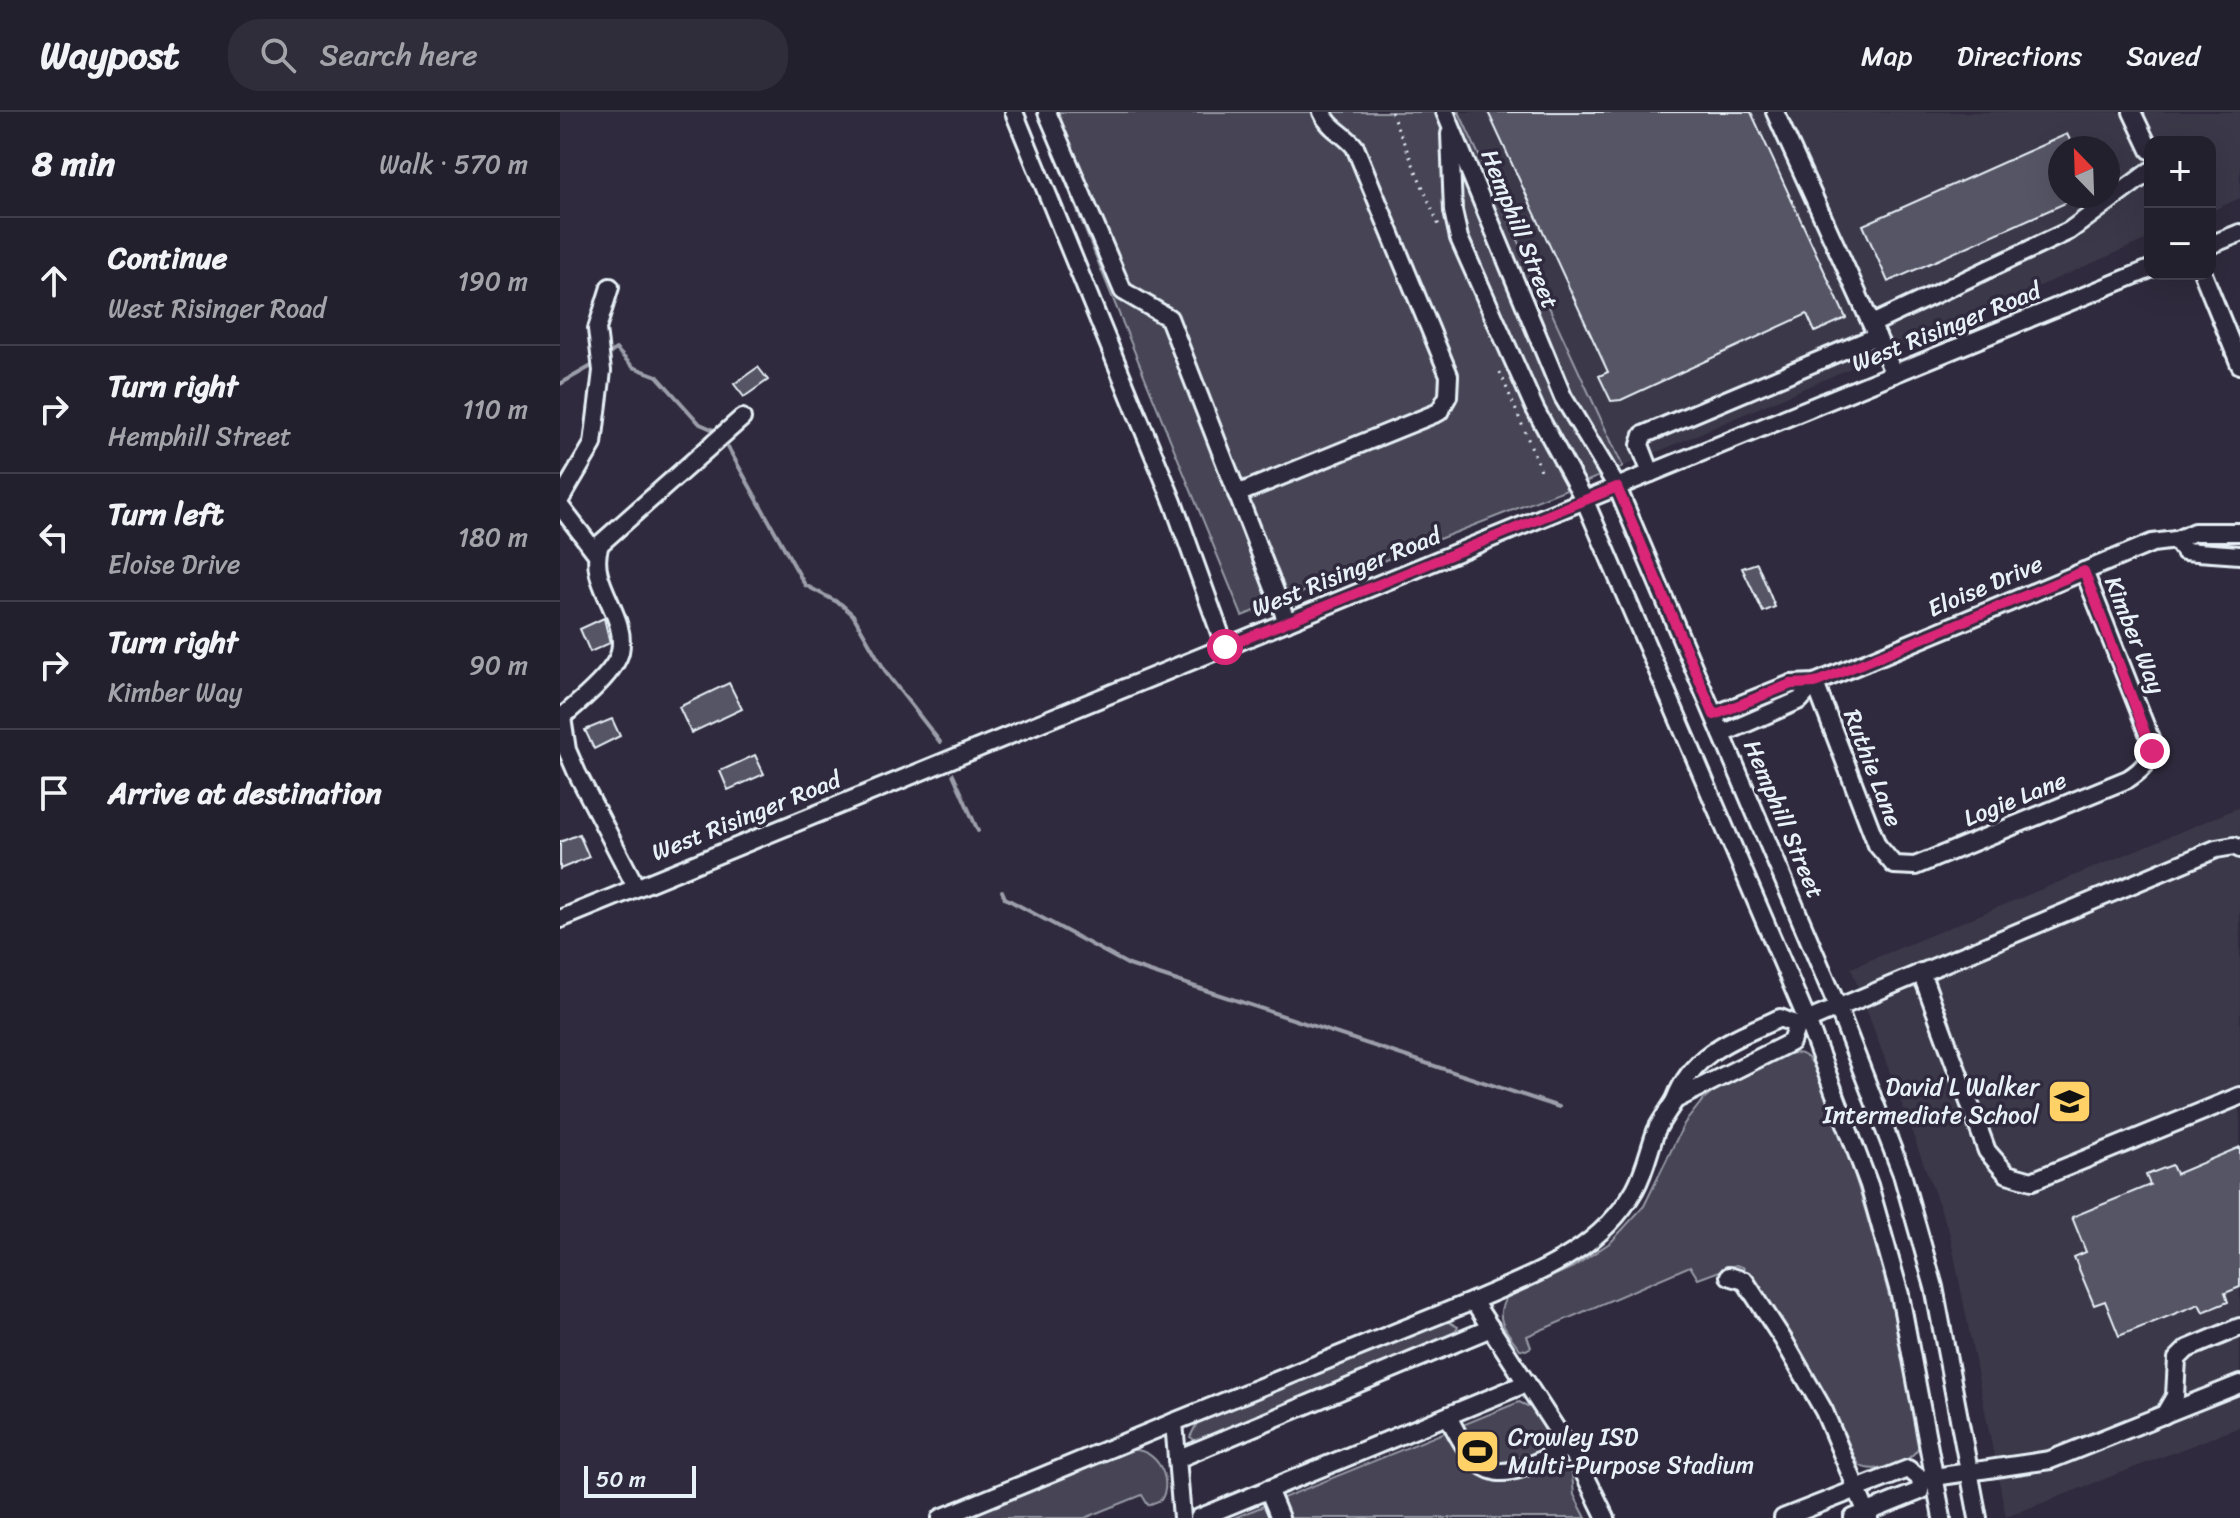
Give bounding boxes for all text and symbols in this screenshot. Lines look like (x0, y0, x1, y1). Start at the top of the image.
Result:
search box (228, 19, 788, 91)
text: Waypost (40, 22, 180, 89)
text: Search here (320, 28, 478, 82)
text: Map (1861, 31, 1913, 80)
text: Directions (1957, 31, 2082, 80)
text: Saved (2126, 31, 2200, 80)
icon: search (256, 33, 300, 77)
text: 8 min (32, 134, 115, 194)
north arrow (2048, 136, 2120, 208)
map controls (2144, 136, 2216, 280)
button: + (2144, 136, 2216, 208)
text: Walk · 570 m (379, 141, 528, 187)
street label: Hemphill Street (1469, 143, 1571, 315)
button: − (2144, 208, 2216, 280)
text: Continue (108, 231, 227, 285)
text: 190 m (458, 258, 528, 304)
icon: ahead (32, 259, 76, 303)
street label: West Risinger Road (1845, 269, 2049, 384)
text: West Risinger Road (108, 285, 326, 331)
text: Turn right (108, 359, 238, 413)
text: 110 m (463, 386, 528, 432)
icon: right (32, 387, 76, 431)
text: Hemphill Street (108, 413, 291, 459)
text: Turn left (108, 487, 224, 541)
text: 180 m (458, 514, 528, 560)
street label: West Risinger Road (1245, 514, 1449, 629)
icon: left (32, 515, 76, 559)
text: Eloise Drive (108, 541, 240, 587)
street label: Eloise Drive (1921, 543, 2049, 629)
street label: Kimber Way (2092, 570, 2178, 701)
text: Turn right (108, 615, 238, 669)
route start (1207, 629, 1243, 665)
text: 90 m (469, 642, 528, 688)
icon: right (32, 643, 76, 687)
text: Kimber Way (108, 669, 242, 715)
street label: Ruthie Lane (1831, 703, 1915, 833)
street label: Hemphill Street (1732, 733, 1836, 905)
route end (2134, 733, 2170, 769)
street label: West Risinger Road (645, 758, 849, 873)
street label: Logie Lane (1957, 759, 2073, 839)
text: Arrive at destination (108, 766, 382, 820)
icon: arrive (32, 771, 76, 815)
place label: David L Walker Intermediate School (1822, 1066, 2041, 1136)
school or university icon: David L Walker Intermediate School (2046, 1077, 2094, 1125)
place label: Crowley ISD Multi-Purpose Stadium (1508, 1416, 1754, 1486)
sports icon: Crowley ISD Multi-Purpose Stadium (1453, 1427, 1501, 1475)
text: 50 m (596, 1460, 646, 1499)
scale bar (584, 1462, 696, 1498)

